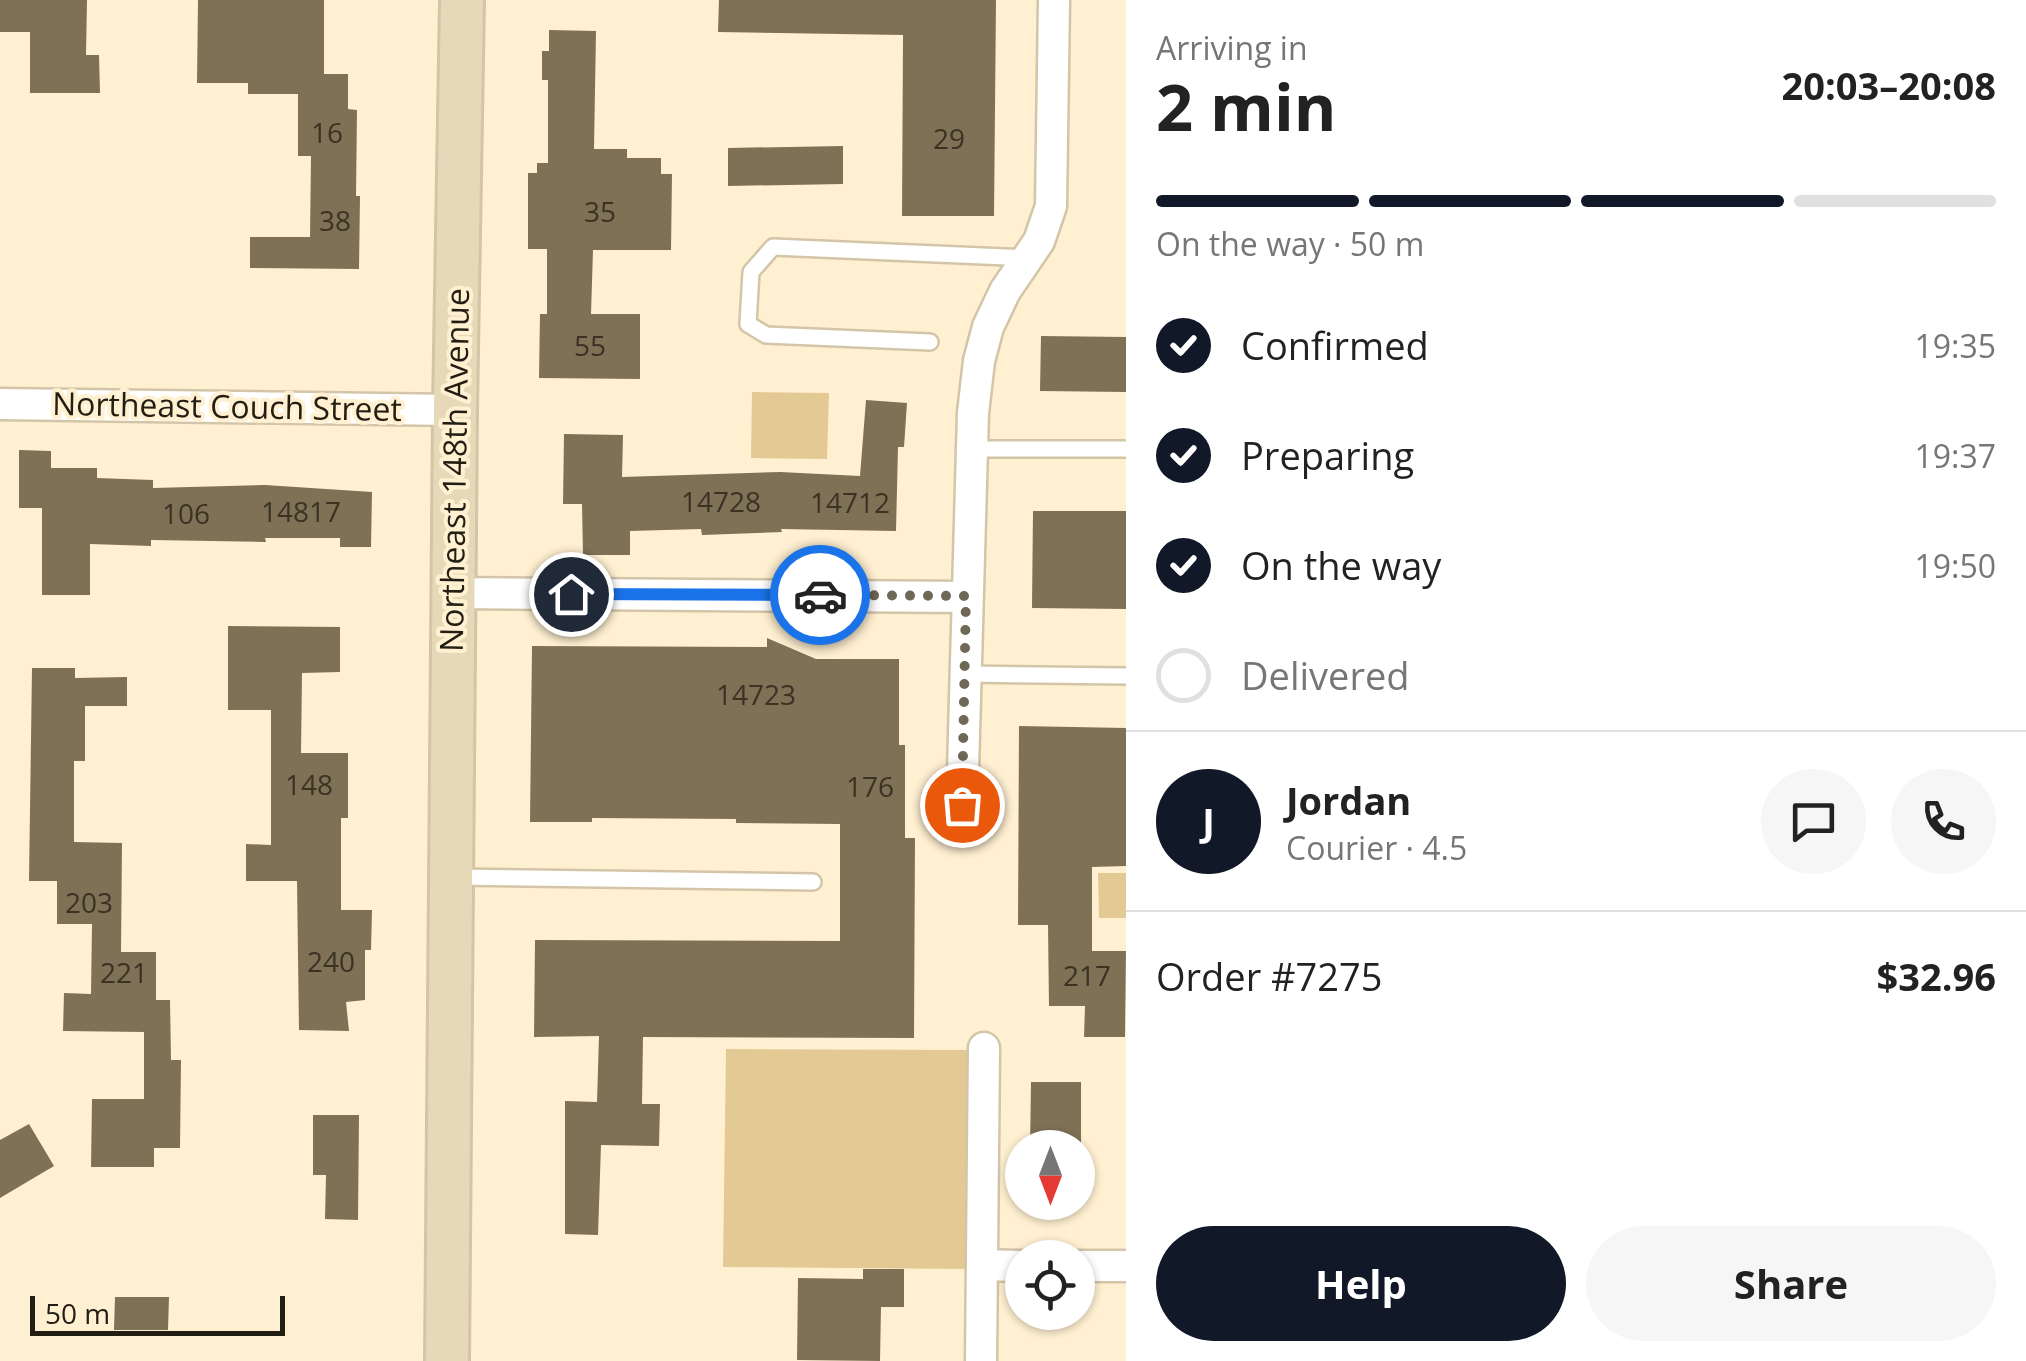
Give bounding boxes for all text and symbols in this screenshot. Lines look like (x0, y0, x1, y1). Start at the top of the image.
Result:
text: Arriving in (1156, 26, 1308, 69)
text: 20:03–20:08 (1782, 59, 1996, 111)
text: 2 min (1156, 62, 1336, 150)
house number: 16 (311, 113, 343, 151)
house number: 29 (933, 119, 965, 157)
house number: 35 (584, 192, 616, 230)
house number: 38 (319, 201, 351, 239)
text: On the way · 50 m (1156, 222, 1424, 265)
street label: Northeast 148th Avenue (429, 288, 478, 652)
icon: check (1156, 318, 1211, 373)
text: Confirmed (1241, 319, 1429, 371)
text: 19:35 (1914, 324, 1996, 367)
house number: 55 (574, 326, 606, 364)
street label: Northeast Couch Street (52, 381, 402, 430)
icon: check (1156, 428, 1211, 483)
text: Preparing (1241, 429, 1414, 481)
text: 19:37 (1914, 434, 1996, 477)
house number: 14728 (681, 482, 761, 520)
house number: 14712 (810, 483, 890, 521)
house number: 14817 (261, 492, 341, 530)
house number: 106 (162, 494, 210, 532)
icon: check (1156, 538, 1211, 593)
text: On the way (1241, 539, 1441, 591)
text: 19:50 (1914, 544, 1996, 587)
courier (770, 545, 870, 645)
pin (529, 552, 614, 637)
icon: home (544, 567, 599, 622)
icon: car (793, 568, 848, 623)
text: Delivered (1241, 649, 1410, 701)
house number: 14723 (716, 675, 796, 713)
pin (920, 763, 1005, 848)
house number: 148 (285, 765, 333, 803)
house number: 176 (846, 767, 894, 805)
button: chat (1761, 769, 1866, 874)
button: phone (1891, 769, 1996, 874)
text: Jordan (1286, 774, 1411, 826)
icon: bag (935, 778, 990, 833)
text: J (1202, 795, 1215, 847)
text: Courier · 4.5 (1286, 826, 1467, 869)
house number: 203 (65, 883, 113, 921)
house number: 240 (307, 942, 355, 980)
text: Order #7275 (1156, 950, 1383, 1002)
text: $32.96 (1877, 950, 1996, 1002)
house number: 221 (100, 953, 148, 991)
house number: 217 (1063, 956, 1111, 994)
north arrow (1005, 1130, 1095, 1220)
map controls (1005, 1130, 1095, 1330)
button: Help (1156, 1226, 1566, 1341)
button: Share (1586, 1226, 1996, 1341)
button: locate (1005, 1240, 1095, 1330)
scale bar (30, 1291, 285, 1336)
text: 50 m (45, 1294, 110, 1332)

